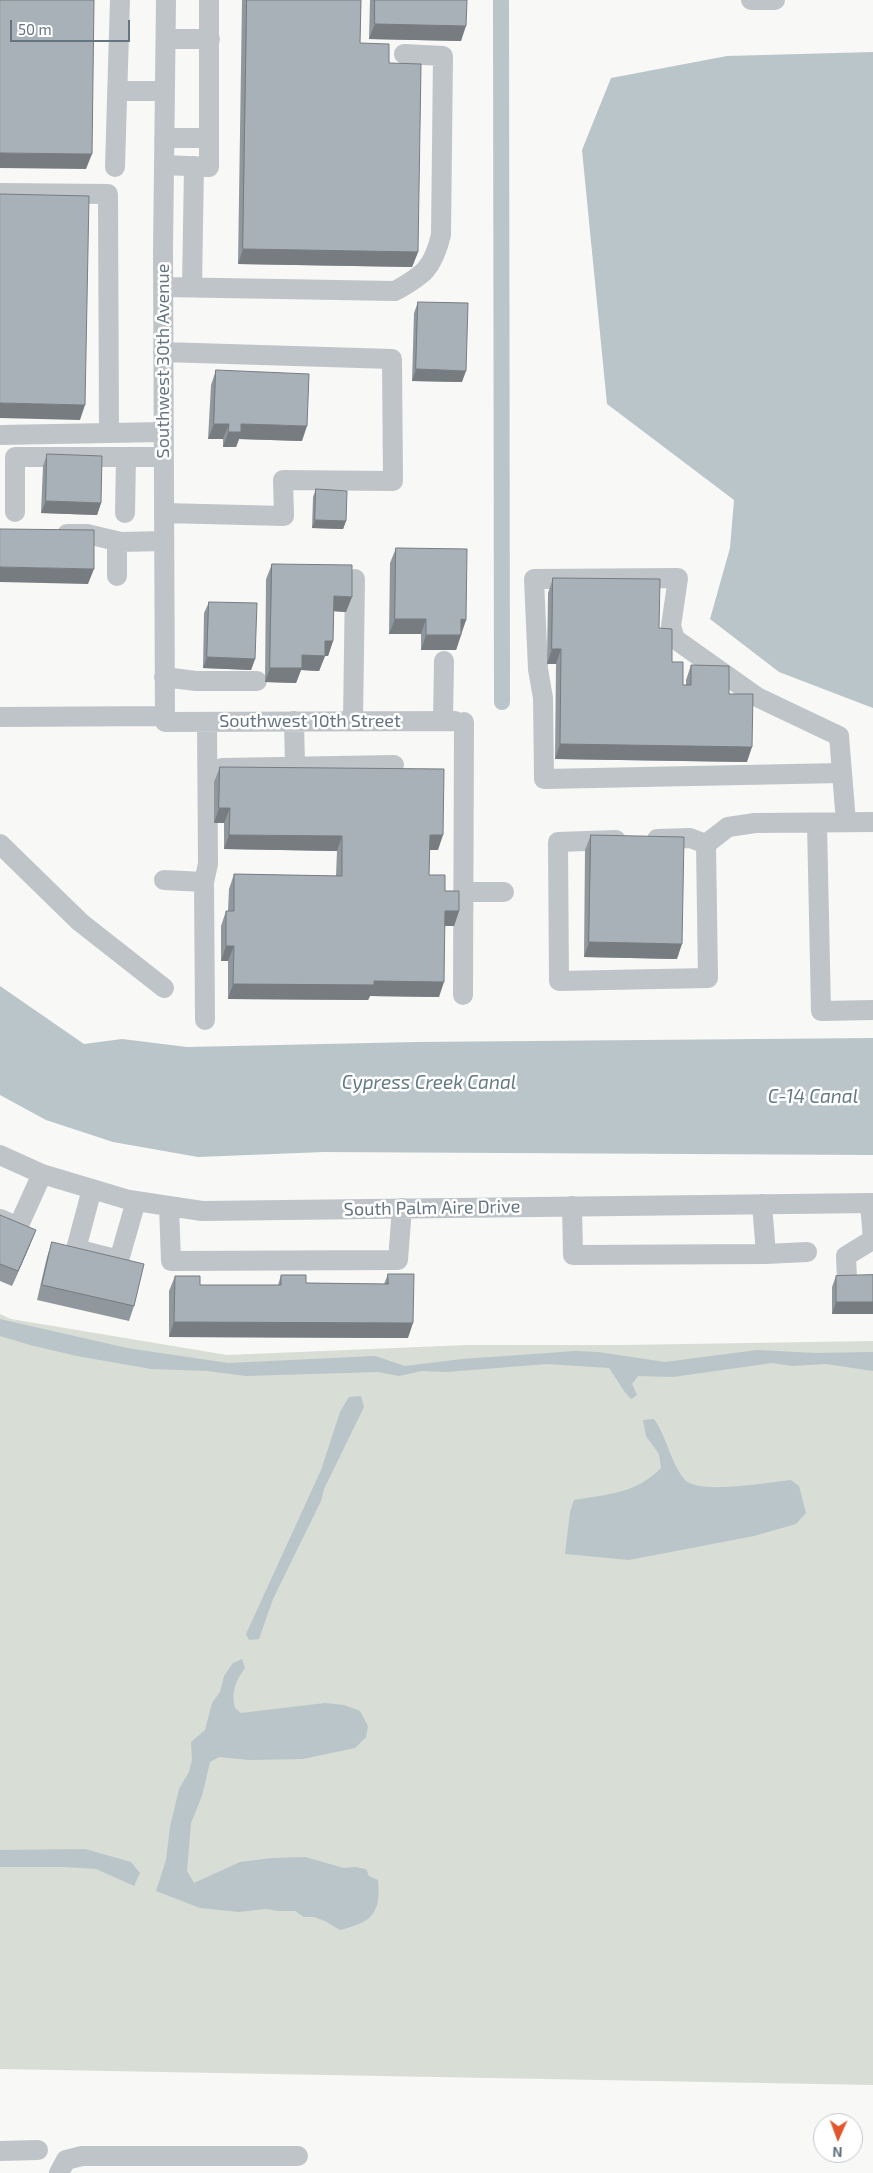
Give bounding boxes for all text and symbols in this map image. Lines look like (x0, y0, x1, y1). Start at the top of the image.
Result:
scale bar (12, 10, 132, 42)
text: 50 m (18, 20, 52, 38)
street label: Southwest 30th Avenue (152, 264, 174, 458)
street label: Southwest 10th Street (219, 710, 401, 732)
water label: Cypress Creek Canal (342, 1072, 516, 1094)
water label: C-14 Canal (768, 1086, 858, 1108)
street label: South Palm Aire Drive (344, 1196, 520, 1220)
north arrow (813, 2113, 863, 2163)
text: N (832, 2144, 843, 2161)

